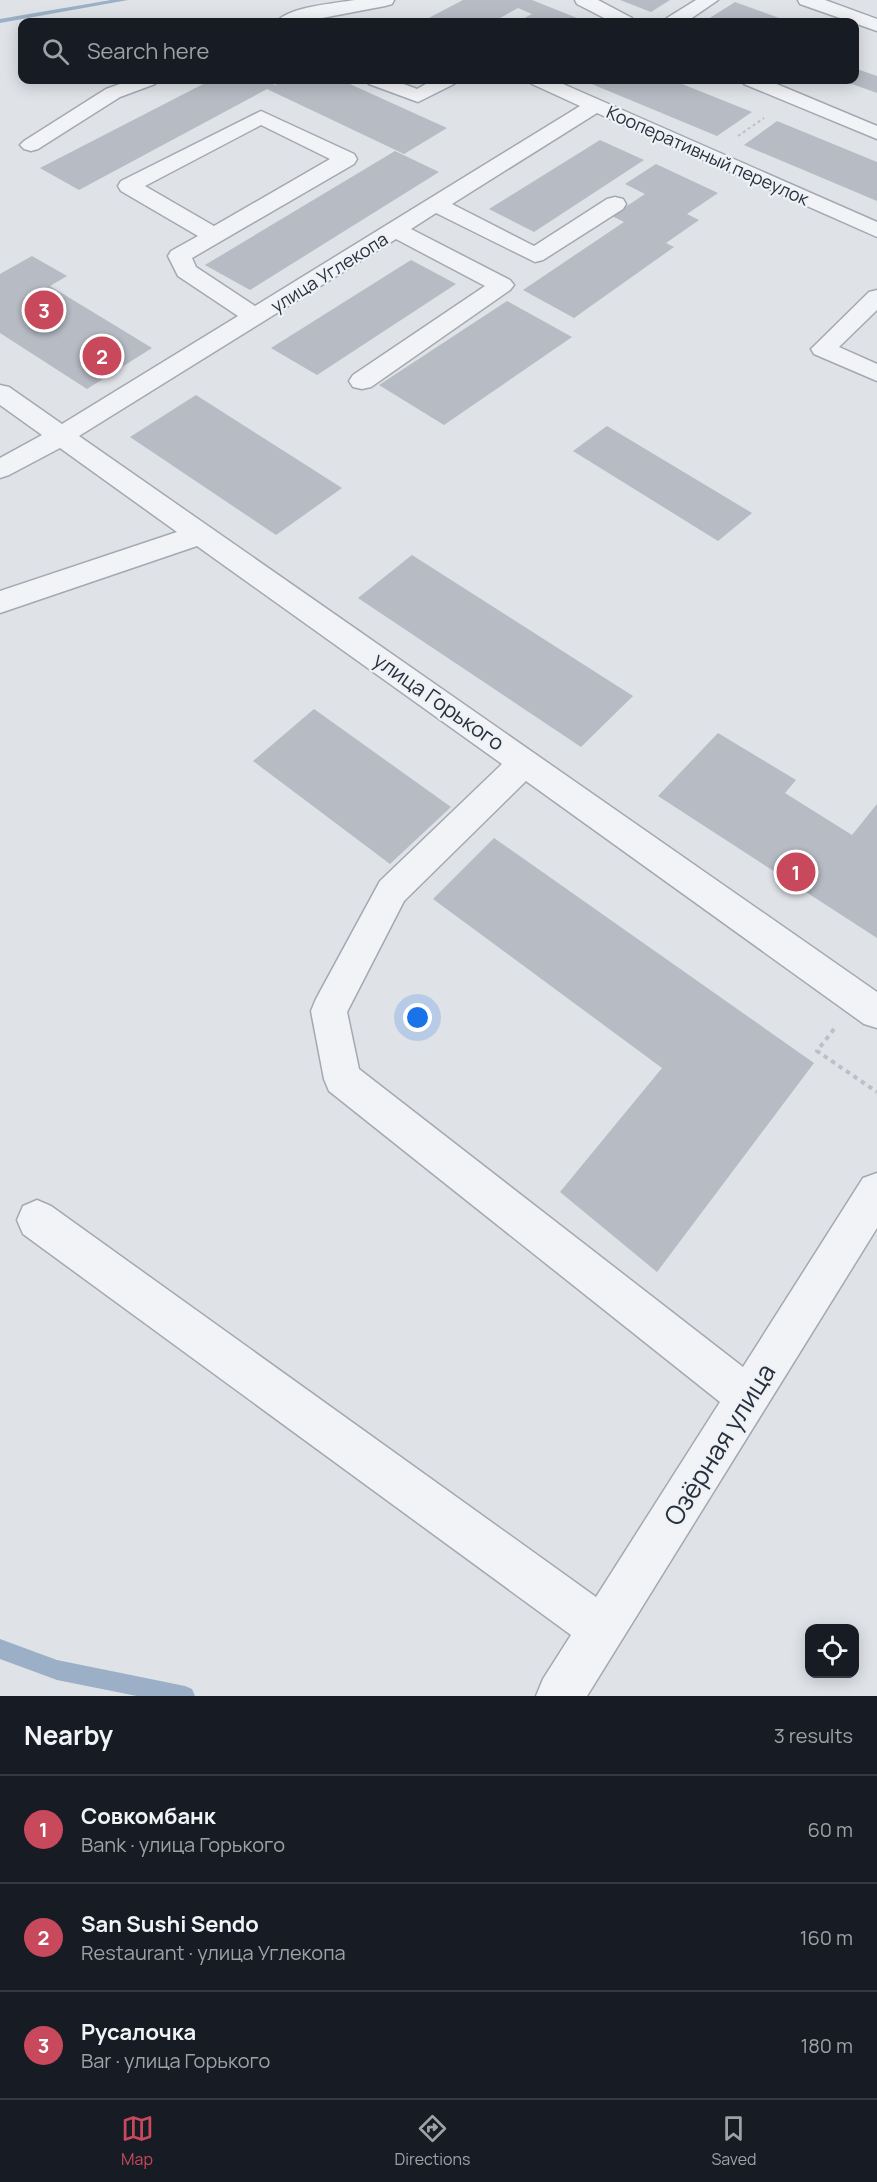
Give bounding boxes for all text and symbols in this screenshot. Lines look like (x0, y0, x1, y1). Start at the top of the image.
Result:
search box (18, 18, 859, 84)
icon: search (39, 35, 72, 68)
text: Search here (87, 36, 209, 66)
street label: Кооперативный переулок (603, 99, 814, 211)
street label: улица Углекопа (266, 226, 392, 318)
pin: 3 (24, 288, 63, 332)
pin: 2 (82, 334, 122, 378)
street label: улица Горького (368, 645, 510, 757)
pin: 1 (776, 850, 816, 894)
your location (403, 1003, 432, 1032)
street label: Озёрная улица (655, 1356, 783, 1532)
map controls (805, 1624, 859, 1678)
button: locate (805, 1624, 859, 1678)
text: Nearby (24, 1717, 113, 1753)
text: 3 results (774, 1722, 853, 1749)
text: Совкомбанк (81, 1801, 216, 1831)
text: 1 (39, 1816, 48, 1843)
text: 60 m (807, 1816, 853, 1843)
text: Bank · улица Горького (81, 1831, 285, 1858)
text: San Sushi Sendo (81, 1909, 259, 1939)
text: 2 (38, 1924, 49, 1951)
text: 160 m (800, 1924, 853, 1951)
text: Restaurant · улица Углекопа (81, 1939, 346, 1966)
text: Русалочка (81, 2017, 196, 2047)
text: 3 (38, 2032, 49, 2059)
text: 180 m (800, 2032, 853, 2059)
text: Bar · улица Горького (81, 2047, 270, 2074)
tab: Map (121, 2112, 154, 2170)
tab: Directions (395, 2112, 470, 2170)
tab: Saved (711, 2112, 756, 2170)

